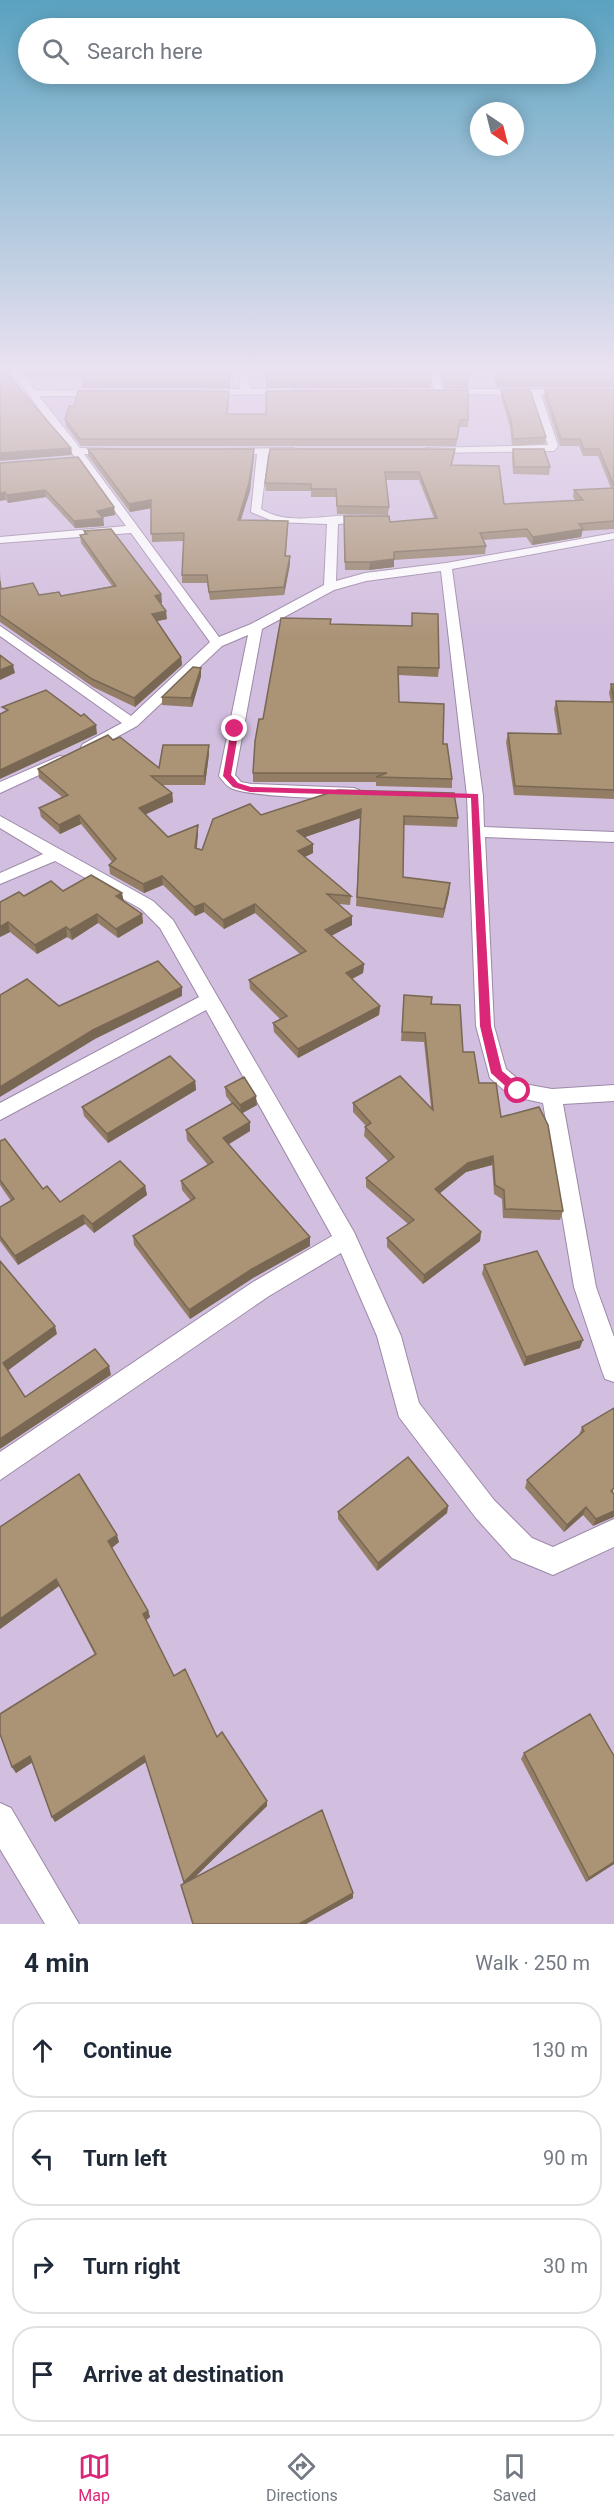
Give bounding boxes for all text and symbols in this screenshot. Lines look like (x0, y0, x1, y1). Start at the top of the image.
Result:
search box (18, 18, 596, 84)
icon: search (39, 35, 72, 68)
text: Search here (87, 39, 203, 64)
north arrow (470, 102, 524, 156)
route end (221, 715, 247, 741)
route start (504, 1077, 530, 1103)
text: 4 min (24, 1948, 89, 1978)
text: Walk · 250 m (475, 1951, 590, 1975)
icon: ahead (26, 2034, 59, 2067)
text: Continue (83, 2038, 172, 2063)
text: 130 m (532, 2038, 588, 2062)
icon: left (26, 2142, 59, 2175)
text: Turn left (83, 2146, 167, 2171)
text: 90 m (543, 2146, 588, 2170)
icon: right (26, 2250, 59, 2283)
text: Turn right (83, 2254, 180, 2279)
text: 30 m (543, 2254, 588, 2278)
icon: arrive (26, 2358, 59, 2391)
text: Arrive at destination (83, 2362, 284, 2387)
tab: Map (78, 2450, 111, 2505)
tab: Directions (266, 2450, 338, 2505)
tab: Saved (493, 2450, 536, 2505)

